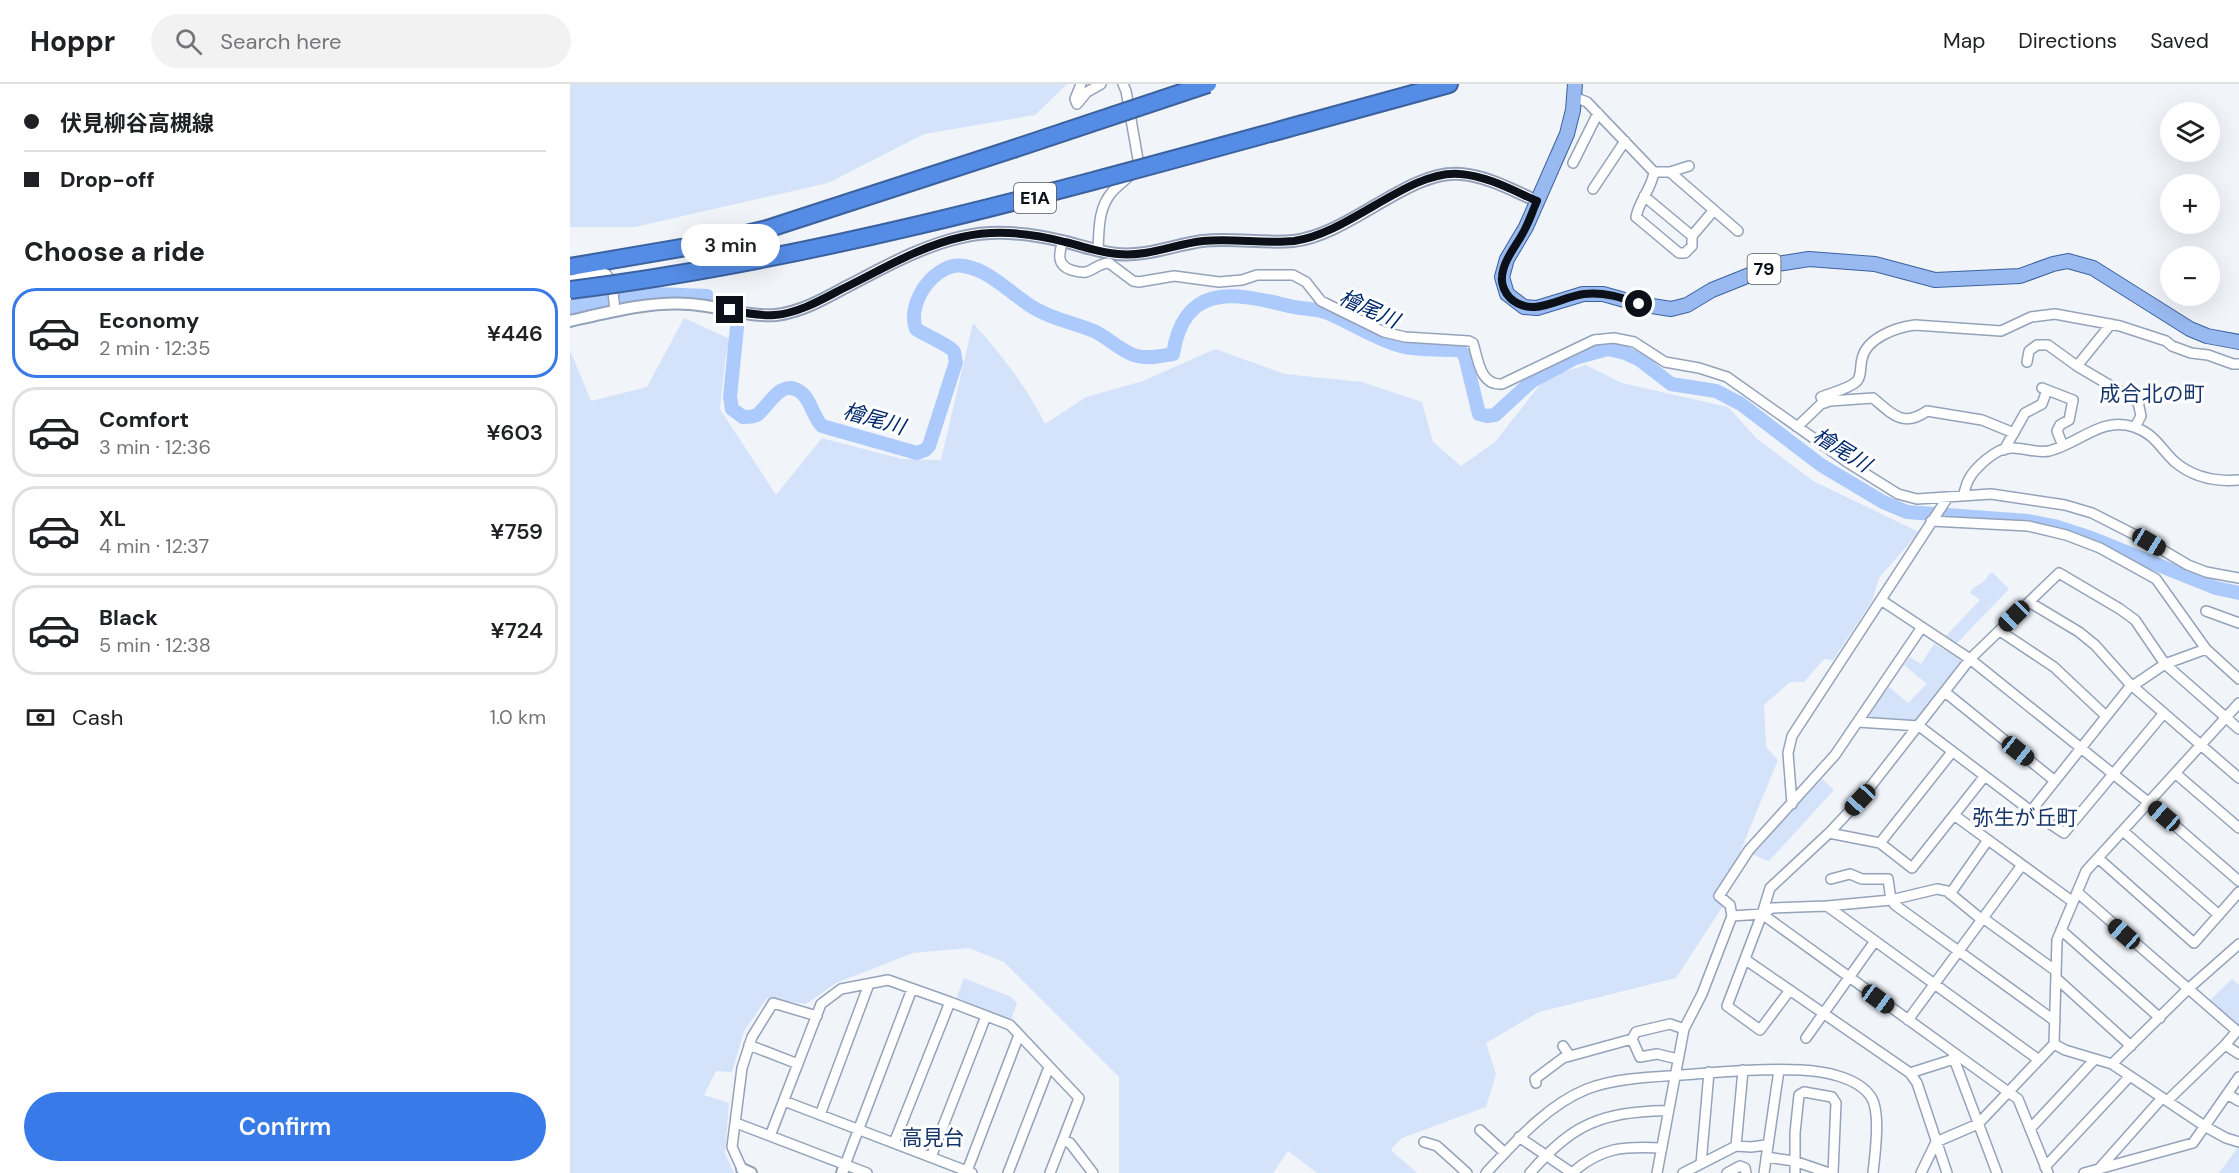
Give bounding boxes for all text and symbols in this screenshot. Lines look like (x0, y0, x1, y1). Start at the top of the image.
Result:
search box (151, 14, 571, 68)
text: Hoppr (30, 23, 115, 60)
icon: search (172, 25, 205, 58)
text: Search here (220, 27, 342, 56)
text: Map (1943, 27, 1985, 55)
text: Directions (2018, 27, 2117, 55)
text: Saved (2150, 27, 2209, 55)
map controls (2160, 102, 2220, 306)
button: layers (2160, 102, 2220, 162)
text: 伏見柳谷高槻線 (60, 109, 214, 138)
text: Drop-off (60, 165, 155, 194)
button: + (2160, 174, 2220, 234)
road number: E1A (1014, 183, 1056, 213)
callout: 3 min (680, 223, 780, 265)
text: 3 min (704, 232, 757, 258)
text: Choose a ride (24, 234, 205, 269)
button: − (2160, 246, 2220, 306)
road number: 79 (1748, 254, 1780, 284)
water label: 檜尾川 (1335, 283, 1405, 335)
route start (1625, 290, 1652, 317)
route end (716, 296, 743, 323)
icon: car (27, 306, 81, 360)
text: Economy (99, 306, 199, 335)
text: ¥446 (487, 319, 543, 348)
text: 2 min · 12:35 (99, 335, 210, 361)
district label: 成合北の町 (2100, 380, 2205, 408)
water label: 檜尾川 (840, 397, 910, 442)
icon: car (27, 405, 81, 459)
text: Comfort (99, 405, 189, 434)
text: ¥603 (487, 418, 543, 447)
water label: 檜尾川 (1808, 421, 1878, 480)
text: 3 min · 12:36 (99, 434, 211, 460)
icon: car (27, 504, 81, 558)
text: XL (99, 504, 126, 533)
text: ¥759 (490, 517, 543, 546)
car (2129, 525, 2169, 559)
text: 4 min · 12:37 (99, 533, 209, 559)
car (1995, 597, 2033, 635)
icon: car (27, 603, 81, 657)
text: Black (99, 603, 158, 632)
text: ¥724 (490, 616, 543, 645)
text: 5 min · 12:38 (99, 632, 211, 658)
icon: cash (24, 701, 57, 734)
text: Cash (72, 703, 123, 732)
text: 1.0 km (490, 704, 546, 730)
car (1998, 733, 2038, 769)
car (1841, 781, 1879, 819)
car (2145, 797, 2183, 835)
district label: 弥生が丘町 (1973, 804, 2078, 832)
car (2105, 915, 2143, 953)
car (1858, 981, 1898, 1017)
button: Confirm (24, 1092, 546, 1161)
district label: 高見台 (902, 1124, 965, 1152)

